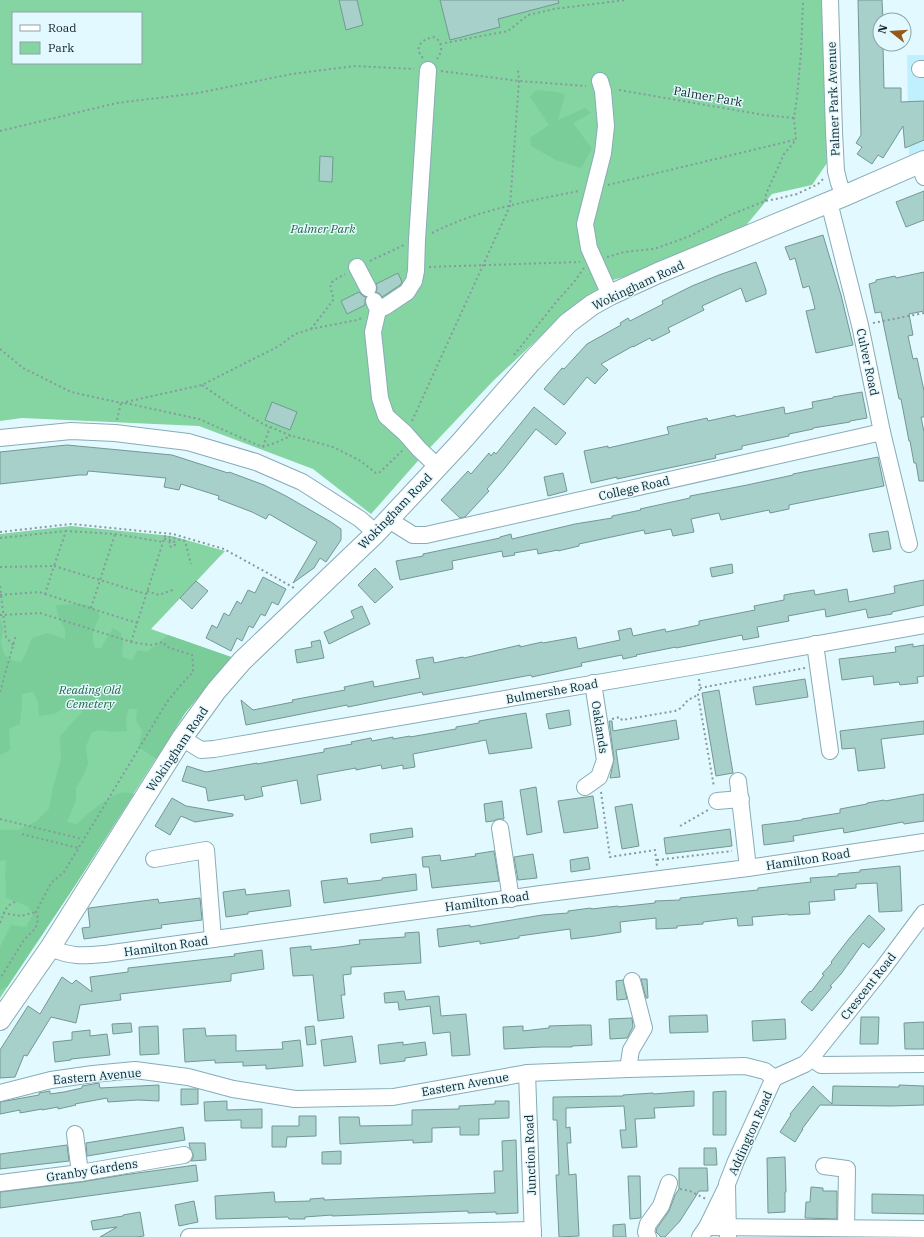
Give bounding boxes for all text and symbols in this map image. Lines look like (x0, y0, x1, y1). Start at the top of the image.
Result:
legend (12, 12, 142, 64)
north arrow (872, 12, 912, 52)
text: Road (48, 20, 77, 35)
text: N (874, 23, 890, 35)
text: Park (48, 40, 74, 55)
street label: Palmer Park Avenue (824, 41, 842, 157)
street label: Palmer Park (672, 83, 744, 109)
park label: Palmer Park (289, 221, 356, 236)
street label: Wokingham Road (590, 257, 686, 313)
street label: Culver Road (854, 327, 882, 397)
street label: Wokingham Road (355, 470, 435, 552)
street label: College Road (597, 473, 671, 503)
street label: Bulmershe Road (505, 676, 599, 706)
park label: Reading Old Cemetery (58, 682, 122, 711)
street label: Oaklands (588, 700, 612, 755)
street label: Wokingham Road (143, 703, 211, 795)
street label: Hamilton Road (765, 845, 851, 873)
street label: Hamilton Road (444, 888, 530, 914)
street label: Hamilton Road (123, 933, 209, 959)
street label: Crescent Road (837, 949, 899, 1023)
street label: Eastern Avenue (52, 1065, 142, 1087)
street label: Eastern Avenue (420, 1069, 510, 1099)
street label: Addington Road (725, 1088, 775, 1178)
street label: Junction Road (521, 1114, 539, 1196)
street label: Granby Gardens (45, 1155, 139, 1185)

